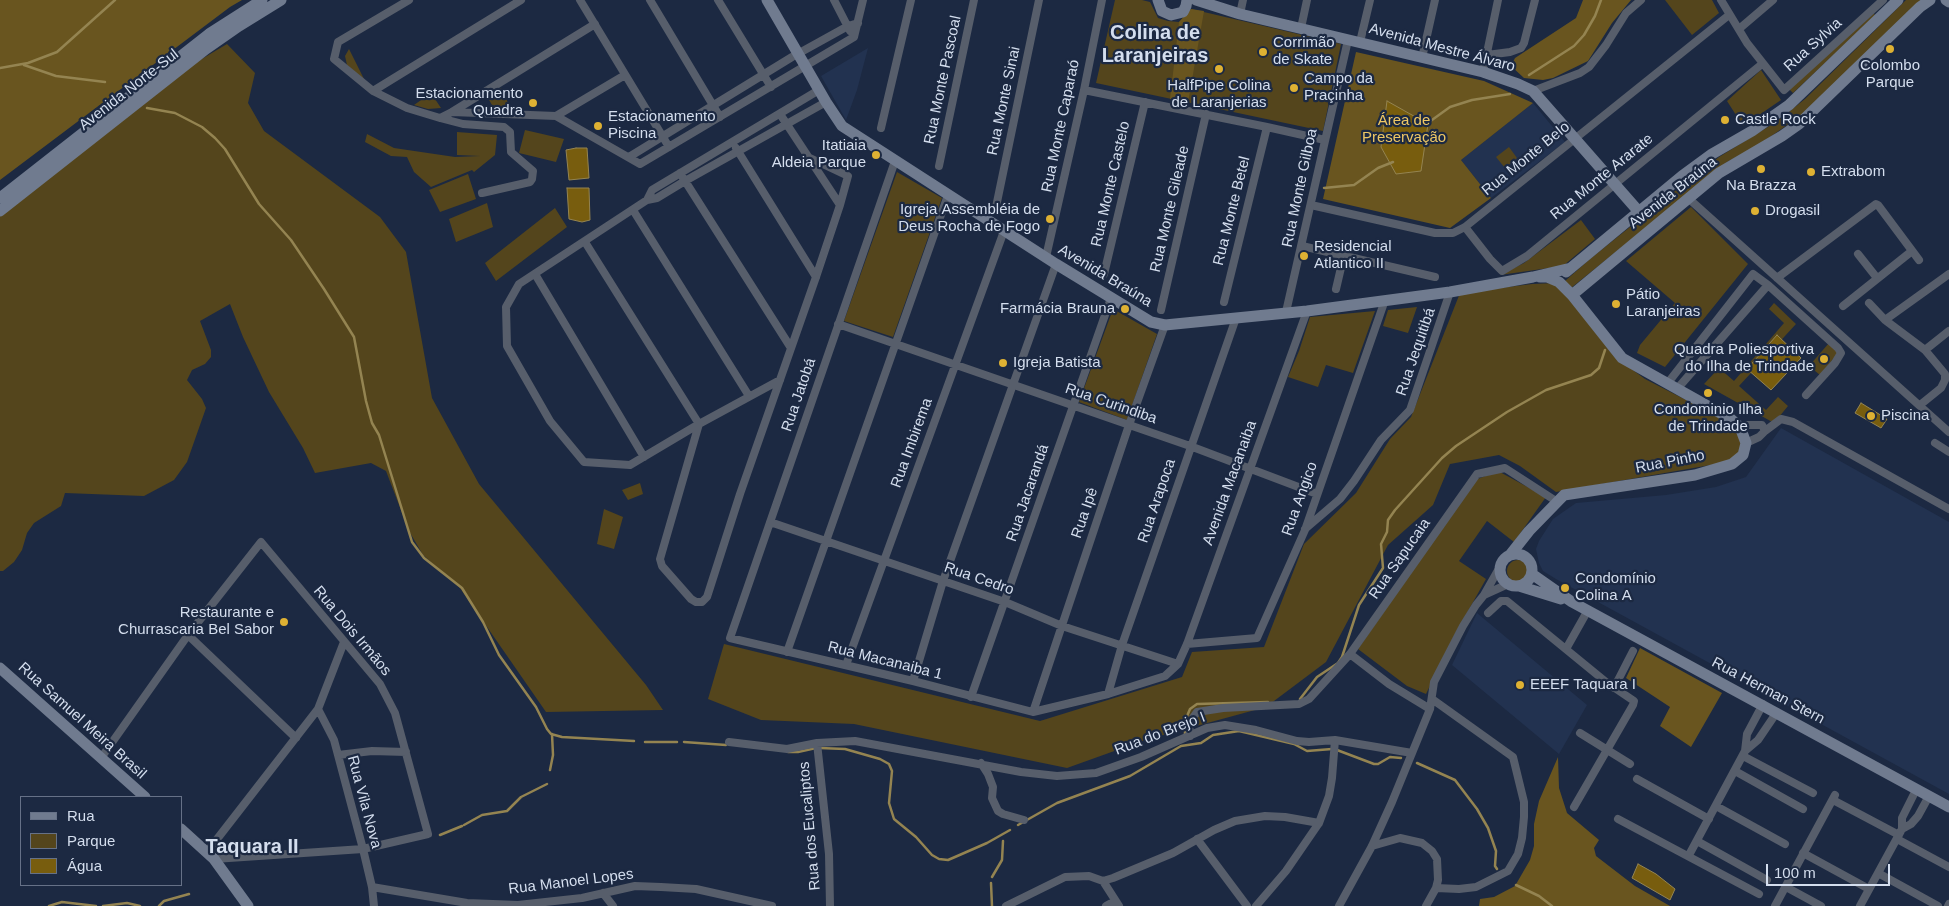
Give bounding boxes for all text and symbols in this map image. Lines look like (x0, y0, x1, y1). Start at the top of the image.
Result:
street label: Rua Monte Pascoal (921, 14, 965, 146)
street label: Rua Sylvia (1780, 14, 1846, 76)
street label: Avenida Mestre Álvaro (1367, 20, 1517, 76)
district label: Colina de Laranjeiras (1102, 21, 1208, 68)
place label: Corrimão de Skate (1273, 34, 1335, 69)
marker: Colombo Parque (1884, 43, 1896, 55)
street label: Rua Monte Sinai (984, 45, 1024, 157)
street label: Avenida Norte-Sul (76, 46, 182, 134)
marker: Corrimão de Skate (1257, 46, 1269, 58)
place label: Colombo Parque (1860, 57, 1920, 92)
street label: Rua Monte Caparaó (1038, 58, 1084, 194)
marker: HalfPipe Colina de Laranjerias (1213, 63, 1225, 75)
place label: Campo da Praçinha (1304, 70, 1373, 105)
place label: HalfPipe Colina de Laranjerias (1167, 77, 1271, 112)
marker: Campo da Praçinha (1288, 82, 1300, 94)
place label: Estacionamento Quadra (415, 85, 523, 120)
marker: Estacionamento Quadra (527, 97, 539, 109)
place label: Estacionamento Piscina (608, 108, 716, 143)
place label: Castle Rock (1735, 111, 1816, 129)
park label: Área de Preservação (1362, 112, 1446, 147)
marker: Castle Rock (1719, 114, 1731, 126)
street label: Rua Monte Belo (1479, 118, 1573, 200)
street label: Rua Monte Castelo (1088, 119, 1134, 249)
marker: Estacionamento Piscina (592, 120, 604, 132)
street label: Rua Monte Gilboa (1279, 127, 1321, 249)
street label: Rua Monte Ararate (1547, 130, 1657, 224)
place label: Itatiaia Aldeia Parque (772, 137, 866, 172)
street label: Rua Monte Gileade (1147, 144, 1193, 274)
marker: Itatiaia Aldeia Parque (870, 149, 882, 161)
street label: Avenida Braúna (1626, 153, 1720, 233)
street label: Rua Monte Betel (1210, 155, 1254, 267)
marker: Na Brazza (1755, 163, 1767, 175)
place label: Extrabom (1821, 163, 1885, 181)
marker: Extrabom (1805, 166, 1817, 178)
place label: Na Brazza (1726, 177, 1796, 195)
place label: Igreja Assembléia de Deus Rocha de Fogo (898, 201, 1040, 236)
place label: Drogasil (1765, 202, 1820, 220)
marker: Drogasil (1749, 205, 1761, 217)
marker: Igreja Assembléia de Deus Rocha de Fogo (1044, 213, 1056, 225)
place label: Residencial Atlantico II (1314, 238, 1392, 273)
street label: Avenida Braúna (1055, 241, 1155, 311)
marker: Residencial Atlantico II (1298, 250, 1310, 262)
place label: Pátio Laranjeiras (1626, 286, 1700, 321)
marker: Pátio Laranjeiras (1610, 298, 1622, 310)
place label: Farmácia Brauna (1000, 300, 1115, 318)
marker: Farmácia Brauna (1119, 303, 1131, 315)
street label: Rua Jequitibá (1393, 306, 1439, 398)
place label: Quadra Poliesportiva do Ilha de Trindade (1674, 341, 1814, 376)
marker: Quadra Poliesportiva do Ilha de Trindade (1818, 353, 1830, 365)
place label: Igreja Batista (1013, 354, 1101, 372)
street label: Rua Jatobá (778, 356, 820, 434)
marker: Igreja Batista (997, 357, 1009, 369)
street label: Rua Curindiba (1063, 380, 1159, 428)
marker: Condominio Ilha de Trindade (1702, 387, 1714, 399)
street label: Rua Imbirema (887, 396, 937, 490)
place label: Condominio Ilha de Trindade (1654, 401, 1762, 436)
place label: Piscina (1881, 407, 1929, 425)
marker: Piscina (1865, 410, 1877, 422)
street label: Avenida Macanaiba (1199, 418, 1261, 548)
street label: Rua Jacarandá (1003, 442, 1053, 544)
street label: Rua Pinho (1634, 446, 1706, 478)
street label: Rua Arapoca (1134, 457, 1180, 545)
street label: Rua Angico (1278, 459, 1322, 539)
street label: Rua Ipê (1068, 485, 1102, 541)
street label: Rua Sapucaia (1366, 515, 1434, 603)
street label: Rua Cedro (942, 559, 1016, 599)
place label: Condomínio Colina A (1575, 570, 1656, 605)
street label: Rua Dois Irmãos (309, 582, 395, 680)
marker: Condomínio Colina A (1559, 582, 1571, 594)
place label: Restaurante e Churrascaria Bel Sabor (118, 604, 274, 639)
marker: Restaurante e Churrascaria Bel Sabor (278, 616, 290, 628)
street label: Rua Macanaiba 1 (826, 638, 944, 684)
street label: Rua Herman Stern (1709, 654, 1827, 728)
street label: Rua Samuel Meira Brasil (14, 659, 150, 783)
place label: EEEF Taquara I (1530, 676, 1636, 694)
marker: EEEF Taquara I (1514, 679, 1526, 691)
street label: Rua do Brejo I (1112, 708, 1208, 760)
street label: Rua Vila Nova (343, 753, 385, 851)
street label: Rua dos Eucaliptos (795, 761, 825, 891)
legend (20, 796, 182, 886)
text: Rua (67, 807, 95, 824)
text: Parque (67, 832, 115, 849)
district label: Taquara II (206, 835, 298, 859)
scale bar (1769, 854, 1893, 886)
text: Água (67, 857, 102, 874)
text: 100 m (1774, 864, 1816, 881)
street label: Rua Manoel Lopes (507, 865, 635, 899)

